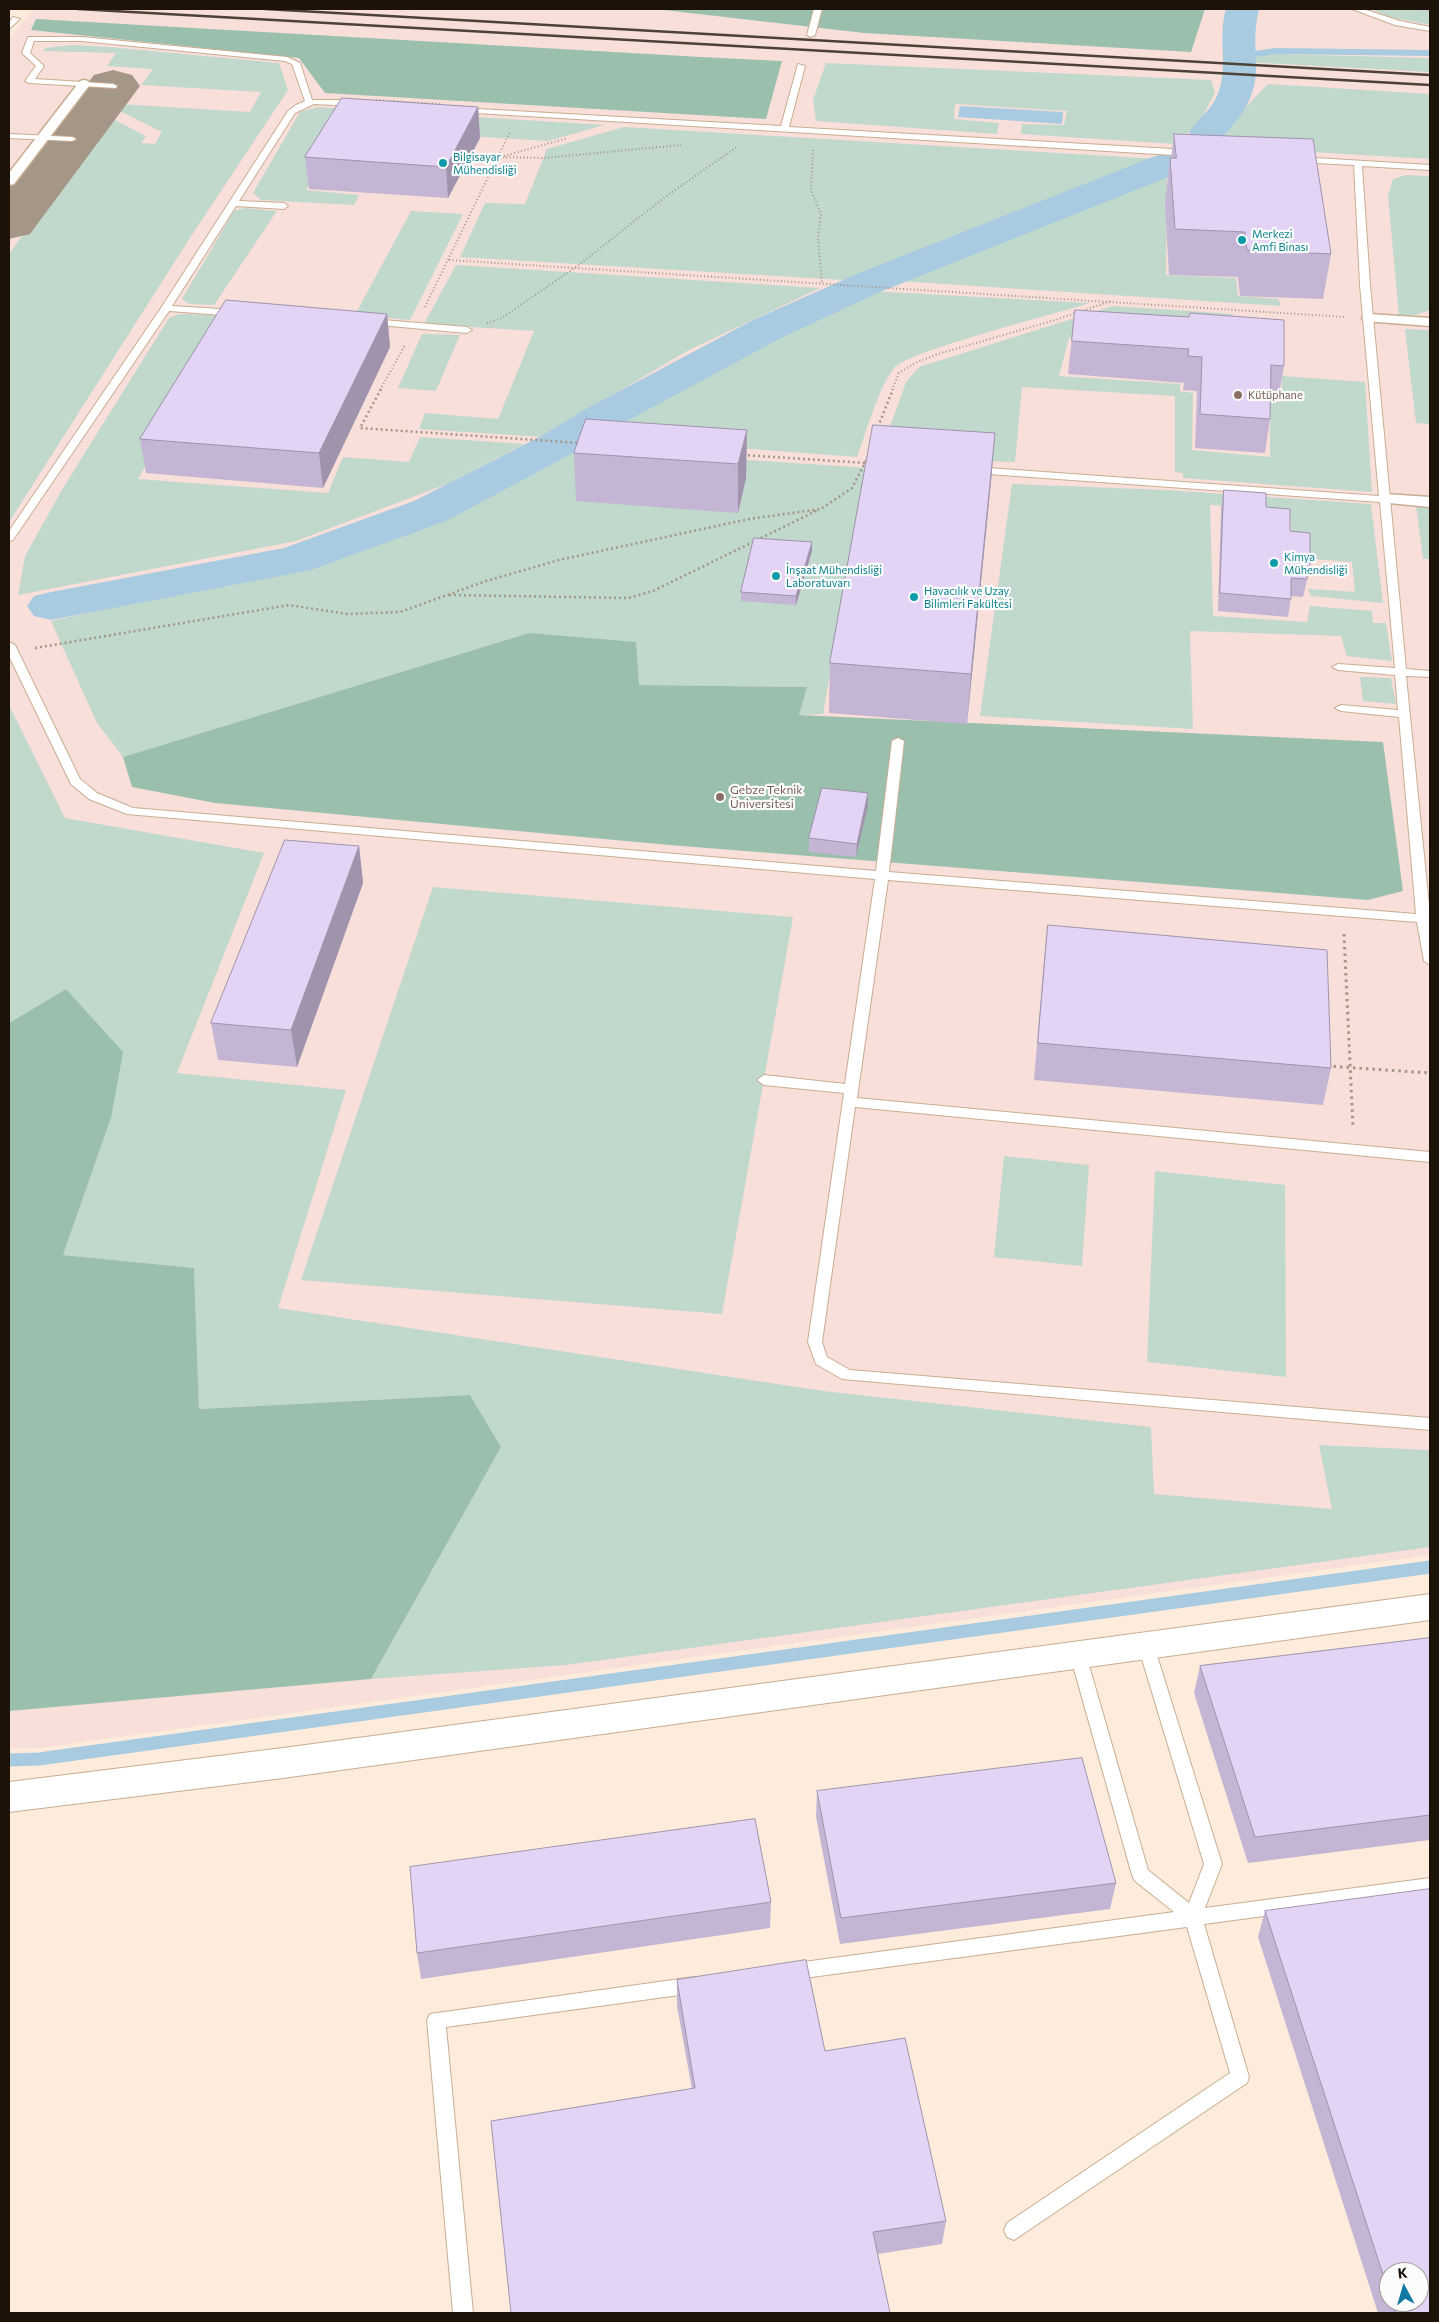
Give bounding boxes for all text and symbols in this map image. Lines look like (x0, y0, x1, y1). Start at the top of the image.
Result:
place label: Bilgisayar Mühendisliği (453, 150, 517, 176)
marker: Bilgisayar Mühendisliği (437, 157, 449, 169)
place label: Merkezi Amfi Binası (1252, 227, 1308, 253)
marker: Merkezi Amfi Binası (1236, 234, 1248, 246)
place label: Kütüphane (1248, 388, 1303, 402)
marker: Kütüphane (1232, 389, 1244, 401)
place label: Kimya Mühendisliği (1284, 550, 1348, 576)
marker: Kimya Mühendisliği (1268, 557, 1280, 569)
place label: İnşaat Mühendisliği Laboratuvarı (786, 563, 882, 589)
marker: İnşaat Mühendisliği Laboratuvarı (770, 570, 782, 582)
place label: Havacılık ve Uzay Bilimleri Fakültesi (924, 584, 1012, 610)
marker: Havacılık ve Uzay Bilimleri Fakültesi (908, 591, 920, 603)
place label: Gebze Teknik Üniversitesi (730, 783, 803, 811)
marker: Gebze Teknik Üniversitesi (714, 791, 726, 803)
north arrow (1379, 2262, 1429, 2312)
text: K (1397, 2264, 1408, 2282)

